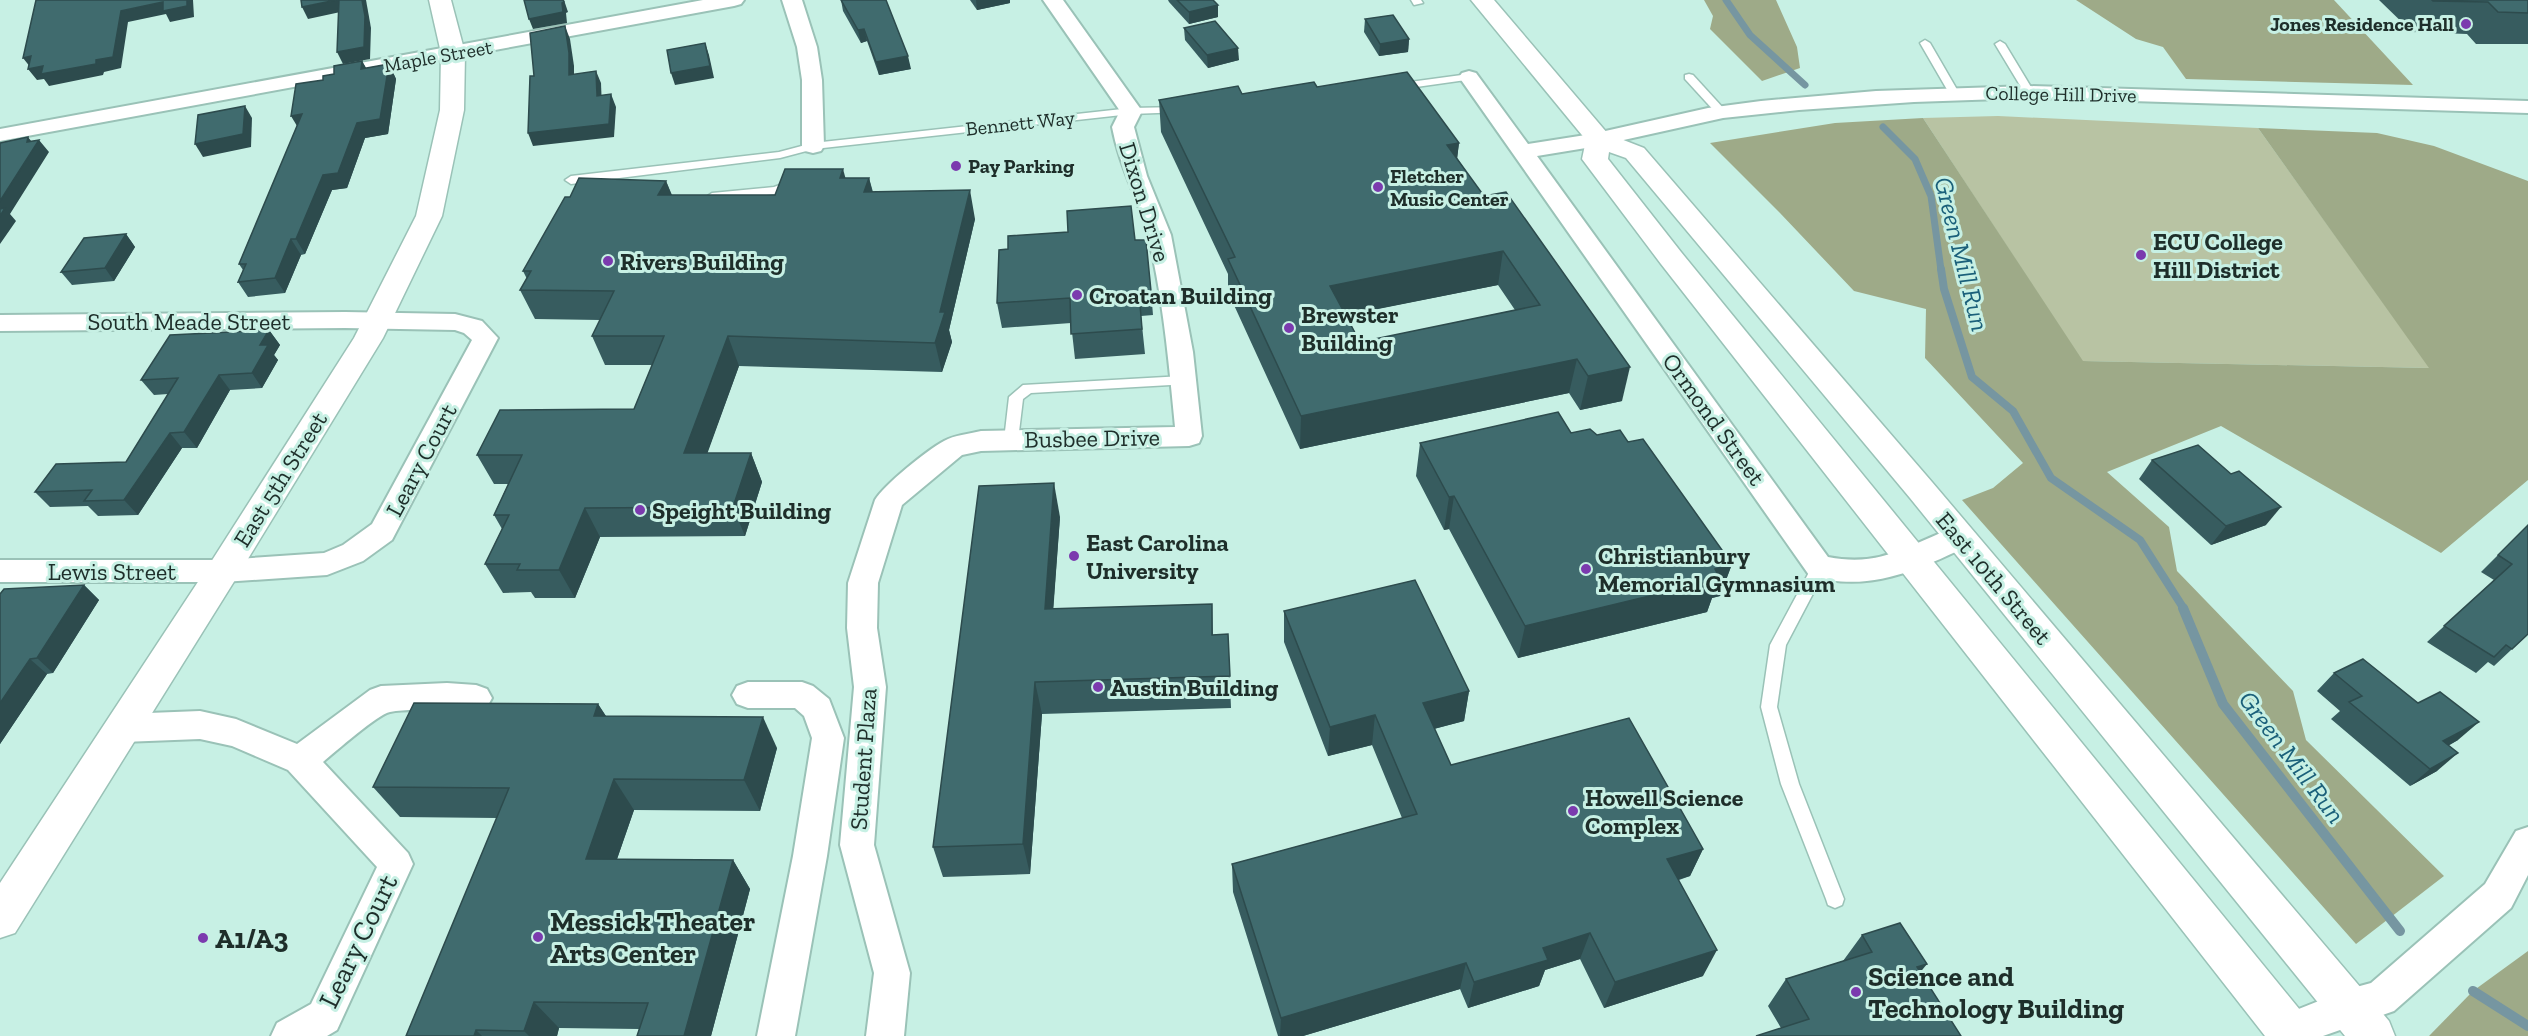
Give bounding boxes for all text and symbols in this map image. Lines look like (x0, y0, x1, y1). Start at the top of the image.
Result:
place label: Jones Residence Hall (2270, 12, 2454, 36)
marker: Jones Residence Hall (2459, 17, 2473, 31)
street label: Maple Street (382, 35, 495, 77)
street label: College Hill Drive (1985, 81, 2137, 107)
street label: Bennett Way (964, 105, 1077, 141)
street label: Dixon Drive (1113, 139, 1177, 265)
place label: Pay Parking (968, 154, 1075, 178)
marker: Pay Parking (949, 159, 963, 173)
place label: Fletcher Music Center (1390, 164, 1509, 211)
water label: Green Mill Run (1927, 174, 1997, 334)
marker: Fletcher Music Center (1371, 180, 1385, 194)
place label: ECU College Hill District (2153, 227, 2283, 284)
place label: Rivers Building (620, 247, 784, 276)
marker: ECU College Hill District (2134, 248, 2148, 262)
marker: Rivers Building (601, 254, 615, 268)
place label: Croatan Building (1089, 281, 1272, 310)
marker: Croatan Building (1070, 288, 1084, 302)
place label: Brewster Building (1301, 300, 1399, 357)
street label: South Meade Street (88, 307, 290, 336)
marker: Brewster Building (1282, 321, 1296, 335)
street label: Ormond Street (1656, 347, 1772, 491)
street label: Leary Court (379, 399, 463, 521)
street label: East 5th Street (227, 406, 333, 552)
street label: Busbee Drive (1024, 422, 1160, 454)
place label: Speight Building (652, 496, 832, 525)
marker: Speight Building (633, 503, 647, 517)
street label: East 10th Street (1930, 506, 2058, 650)
place label: East Carolina University (1086, 528, 1229, 585)
place label: Christianbury Memorial Gymnasium (1598, 541, 1835, 598)
marker: East Carolina University (1067, 549, 1081, 563)
street label: Lewis Street (48, 557, 176, 586)
marker: Christianbury Memorial Gymnasium (1579, 562, 1593, 576)
place label: Austin Building (1110, 673, 1279, 702)
marker: Austin Building (1091, 680, 1105, 694)
water label: Green Mill Run (2232, 684, 2352, 830)
street label: Student Plaza (844, 687, 882, 831)
place label: Howell Science Complex (1585, 783, 1744, 840)
marker: Howell Science Complex (1566, 804, 1580, 818)
street label: Leary Court (312, 869, 405, 1013)
place label: Messick Theater Arts Center (550, 905, 755, 970)
place label: A1/A3 (215, 922, 288, 955)
marker: Messick Theater Arts Center (531, 930, 545, 944)
marker: A1/A3 (196, 931, 210, 945)
place label: Science and Technology Building (1868, 960, 2124, 1025)
marker: Science and Technology Building (1849, 985, 1863, 999)

